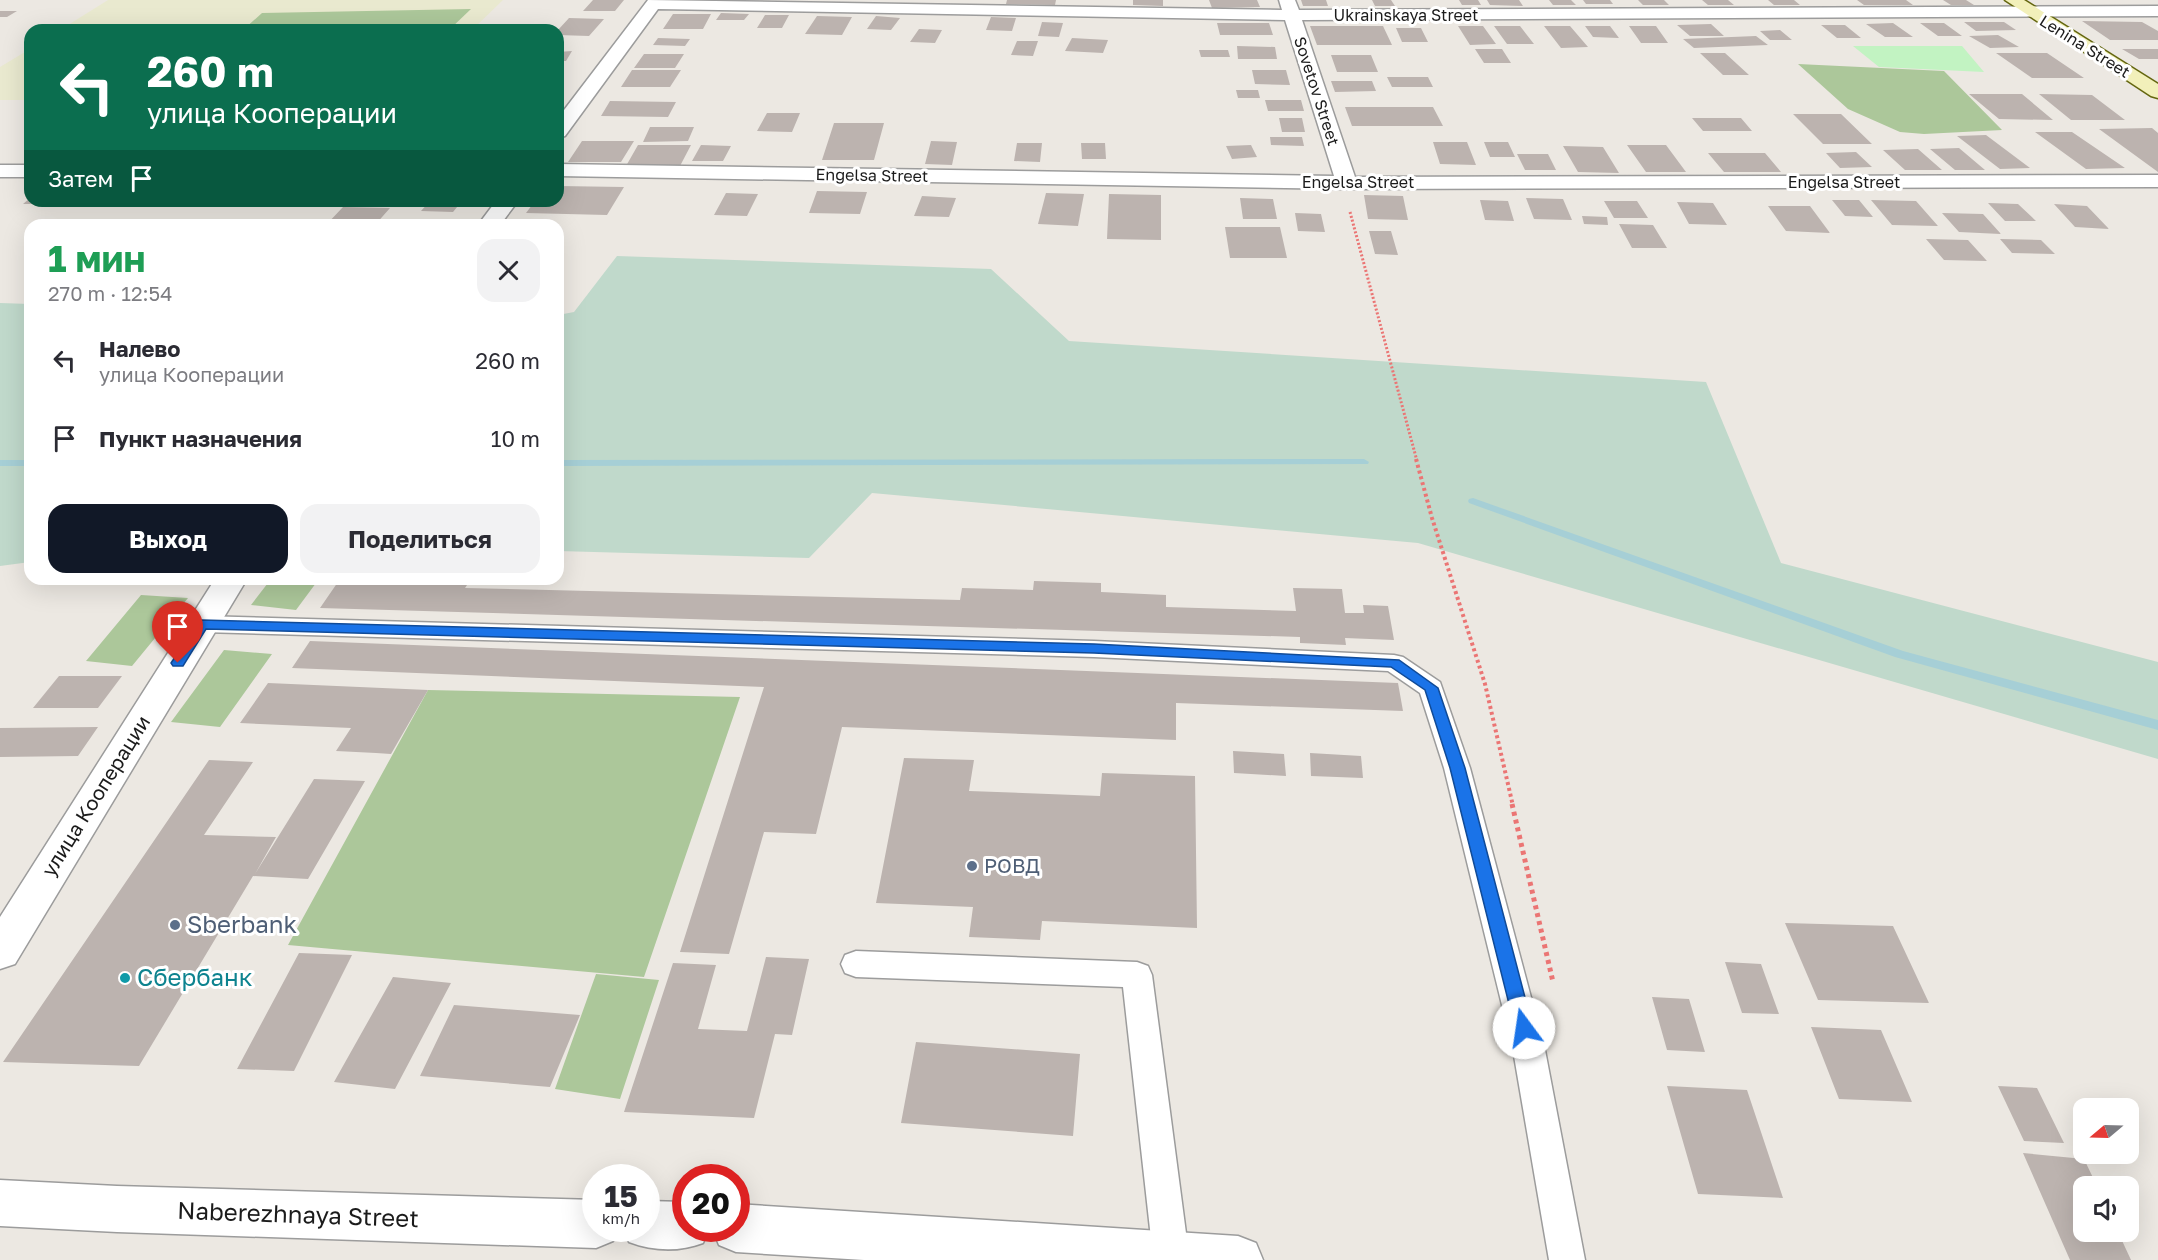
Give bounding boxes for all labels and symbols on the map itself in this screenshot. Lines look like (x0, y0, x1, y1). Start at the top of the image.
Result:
street label: Ukrainskaya Street (1334, 5, 1478, 25)
street label: Lenina Street (2036, 10, 2134, 82)
street label: Sovetov Street (1290, 34, 1344, 148)
street label: Engelsa Street (815, 164, 929, 186)
street label: Engelsa Street (1302, 172, 1414, 192)
street label: Engelsa Street (1788, 172, 1900, 192)
pin (152, 601, 203, 663)
street label: улица Кооперации (36, 711, 154, 880)
place label: РОВД (984, 853, 1040, 877)
marker: РОВД (965, 859, 979, 873)
place label: Sberbank (187, 909, 297, 938)
marker: Sberbank (168, 918, 182, 932)
place label: Сбербанк (137, 962, 253, 991)
marker: Сбербанк (118, 971, 132, 985)
position arrow (1492, 996, 1556, 1060)
north arrow (2073, 1098, 2139, 1164)
speed limit sign: 20 (672, 1164, 750, 1242)
street label: Naberezhnaya Street (177, 1195, 419, 1232)

